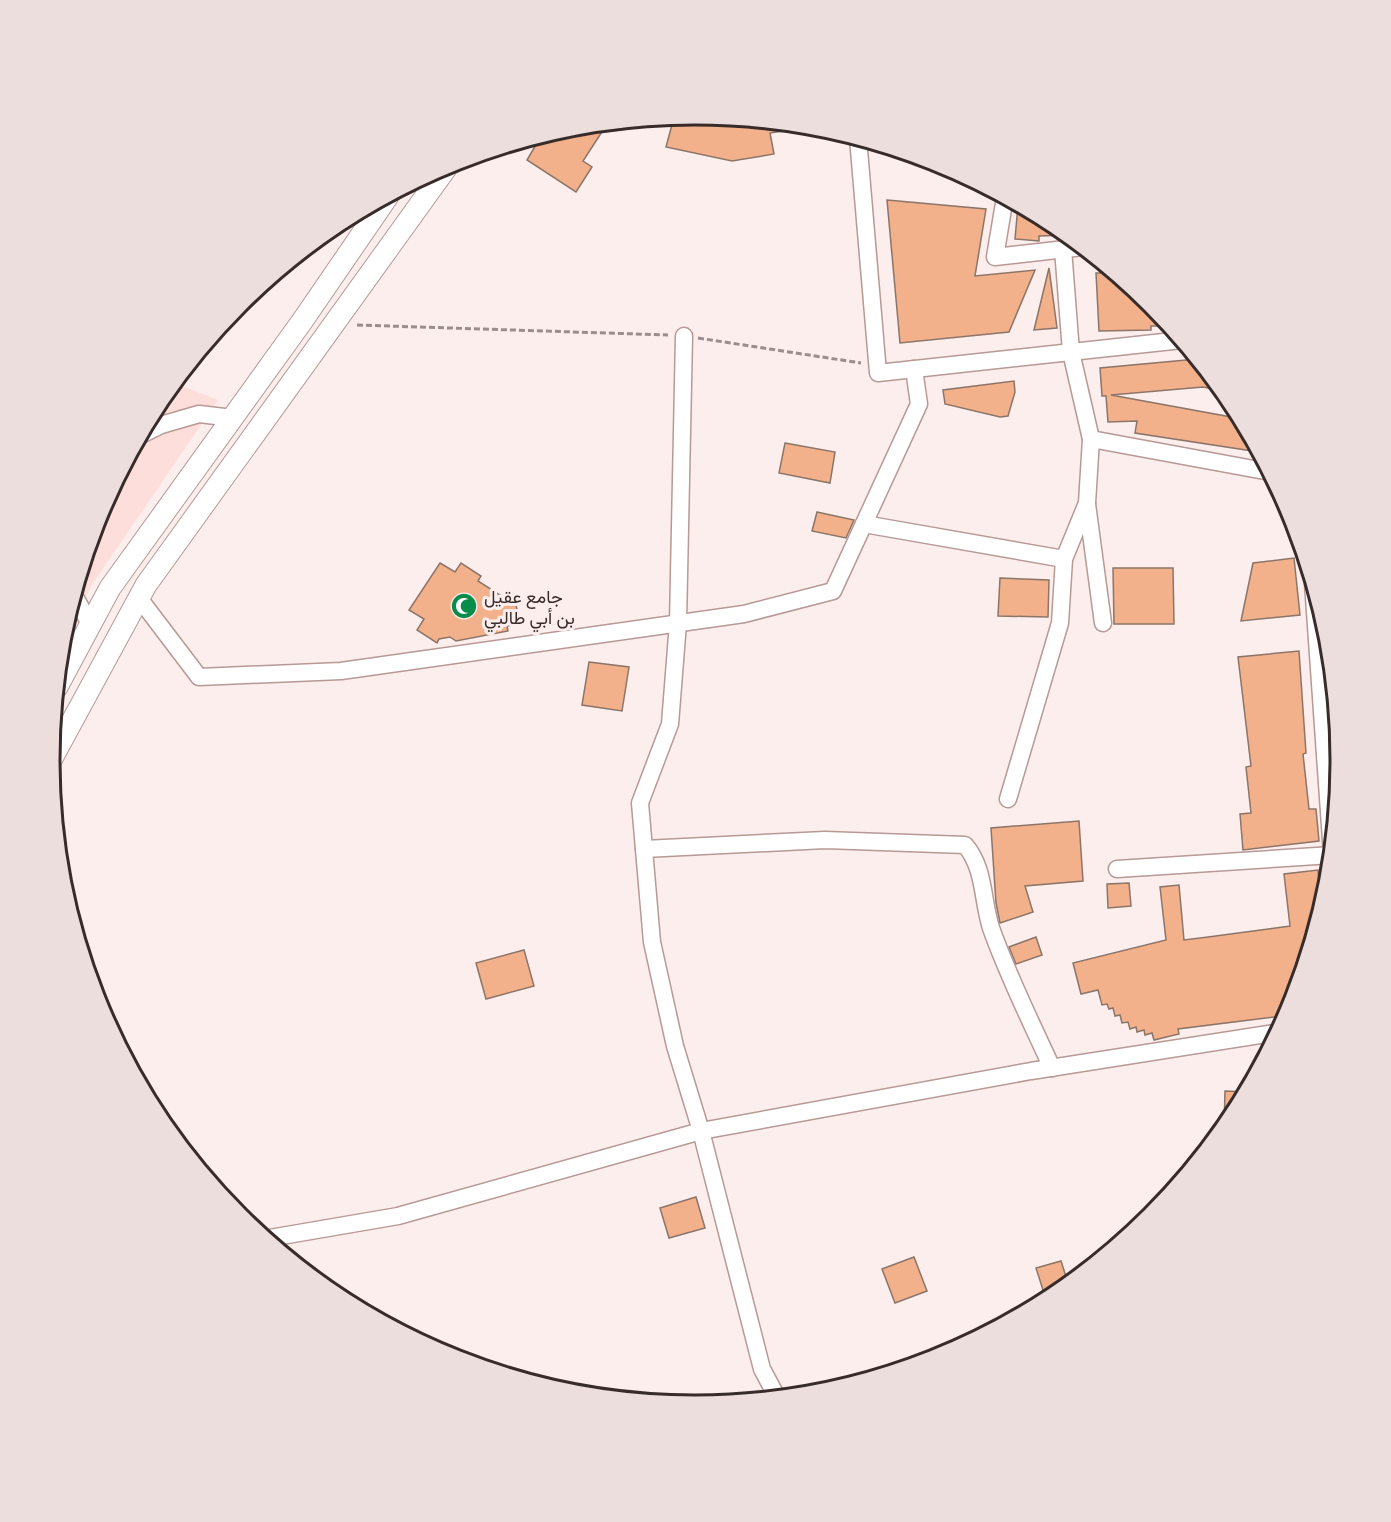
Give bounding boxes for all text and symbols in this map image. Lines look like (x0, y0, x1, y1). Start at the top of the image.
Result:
place label: جامع عقيل بن أبي طالبي (484, 584, 575, 633)
mosque icon: جامع عقيل بن أبي طالبي (449, 591, 479, 621)

